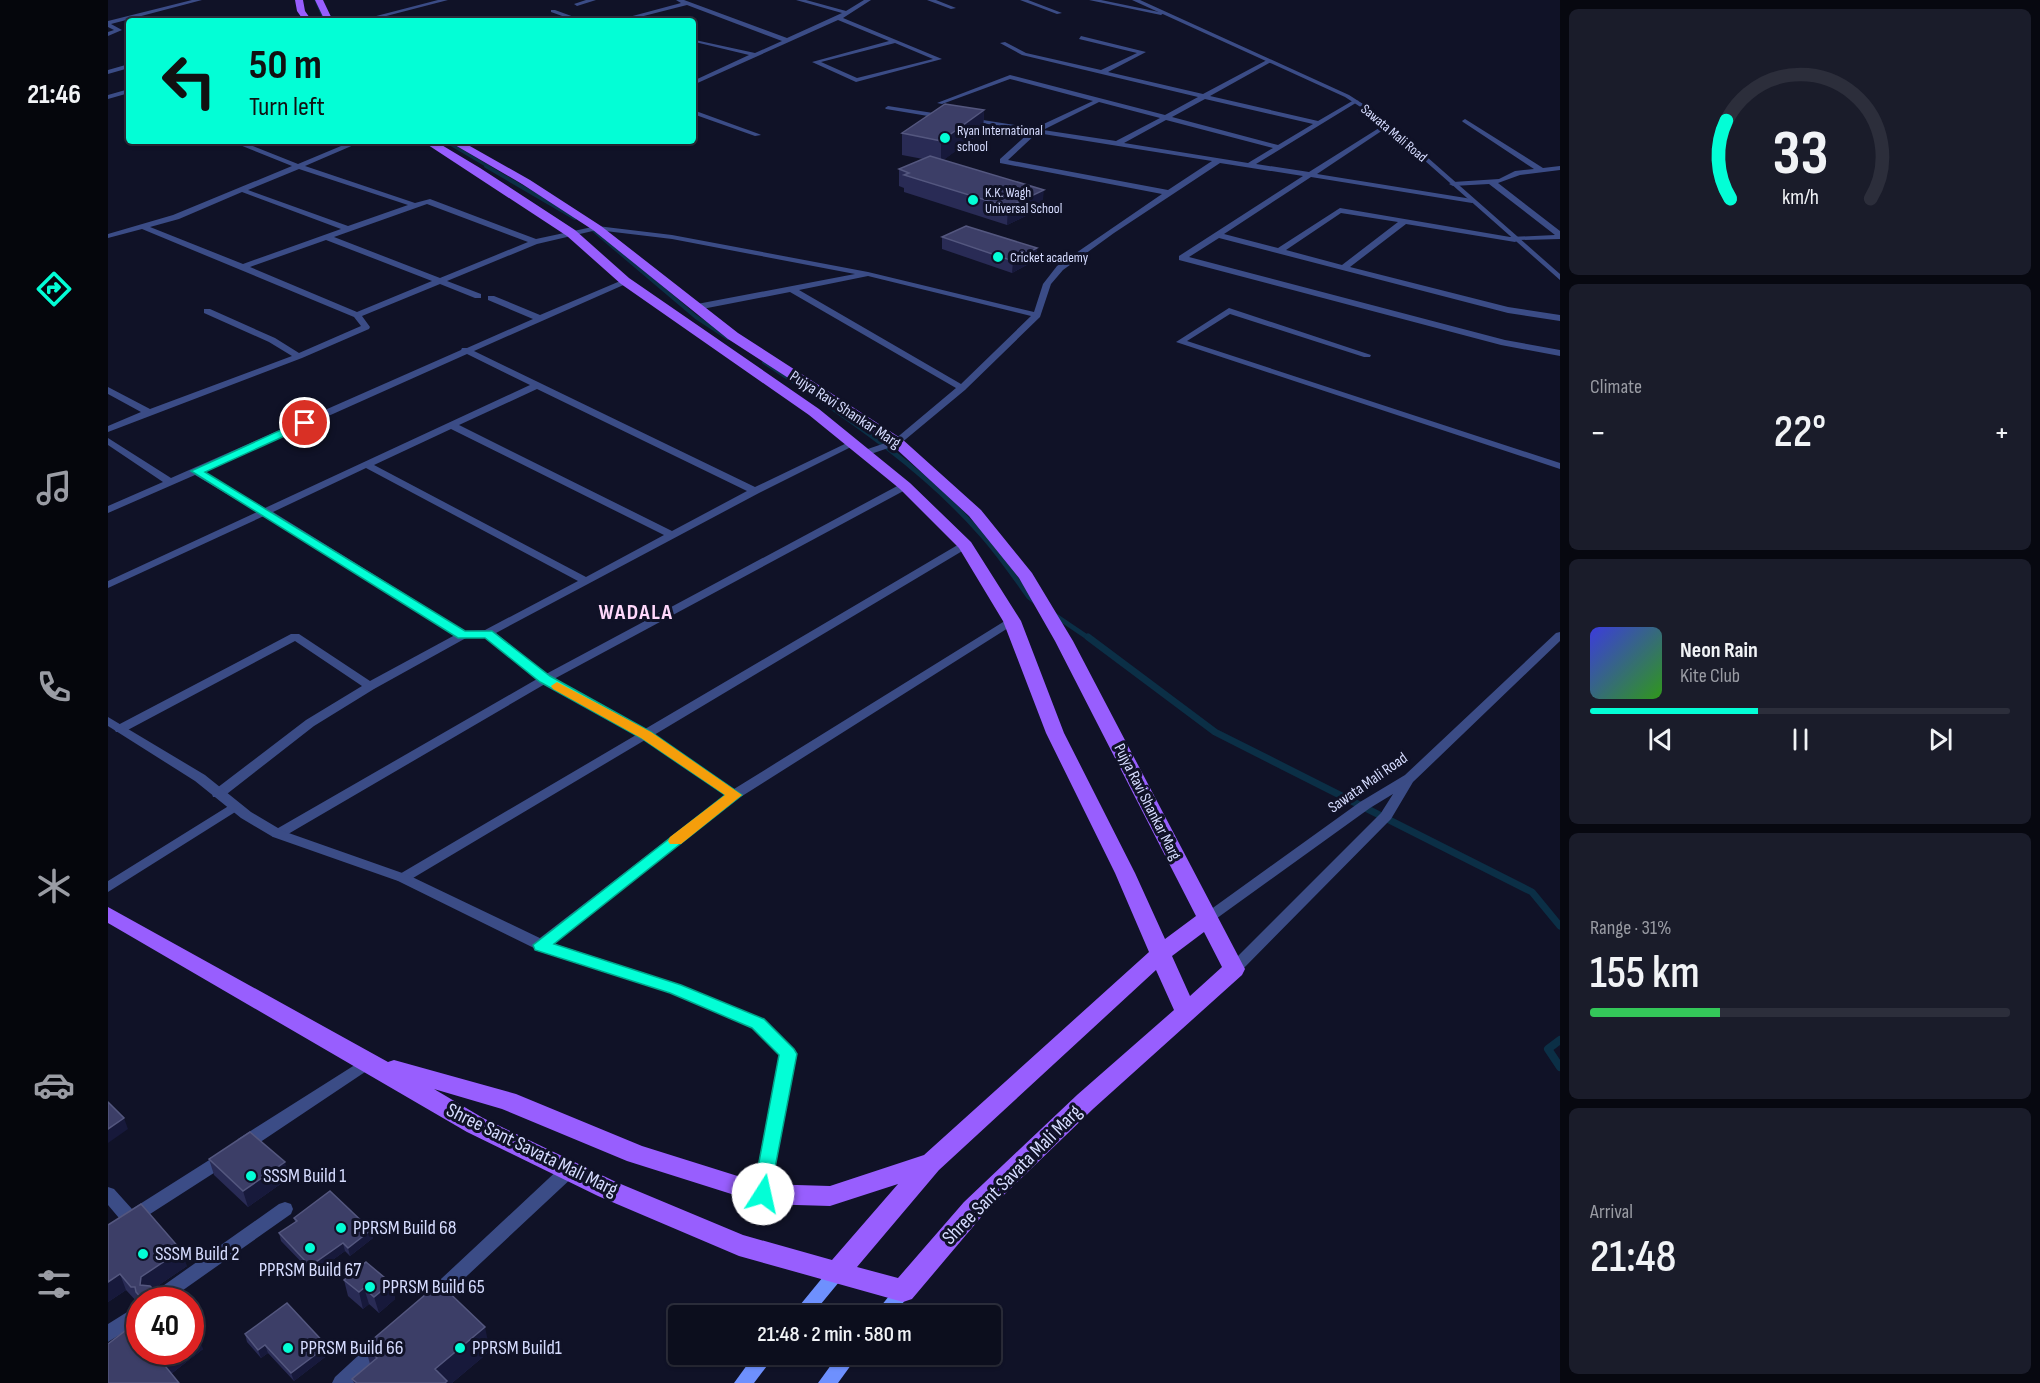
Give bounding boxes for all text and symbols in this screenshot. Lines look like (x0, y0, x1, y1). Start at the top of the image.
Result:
text: 50 m (249, 40, 322, 91)
icon: left (150, 42, 228, 120)
text: 21:46 (27, 79, 81, 111)
text: Turn left (249, 91, 325, 123)
street label: Sawata Mali Road (1358, 100, 1431, 166)
text: 33 (1772, 117, 1828, 192)
place label: Ryan International school (957, 122, 1043, 155)
marker: Ryan International school (938, 131, 952, 145)
place label: K.K. Wagh Universal School (985, 184, 1062, 217)
text: km/h (1781, 185, 1819, 210)
marker: K.K. Wagh Universal School (966, 193, 980, 207)
place label: Cricket academy (1010, 249, 1089, 266)
marker: Cricket academy (991, 250, 1005, 264)
icon: directions (33, 268, 75, 310)
street label: Pujya Ravi Shankar Marg (786, 367, 904, 453)
text: Climate (1590, 375, 1642, 399)
pin (279, 397, 330, 448)
text: 22° (1774, 405, 1826, 460)
icon: arrive (288, 406, 321, 439)
text: − (1590, 413, 1606, 453)
text: + (1994, 413, 2010, 453)
icon: music (33, 467, 75, 509)
district label: WADALA (598, 599, 674, 626)
text: Neon Rain (1680, 637, 1758, 664)
text: Kite Club (1680, 664, 1740, 688)
icon: phone (33, 666, 75, 708)
icon: previous (1644, 723, 1677, 756)
icon: pause (1784, 723, 1817, 756)
icon: next (1924, 723, 1957, 756)
street label: Pujya Ravi Shankar Marg (1109, 741, 1185, 863)
street label: Sawata Mali Road (1325, 749, 1411, 817)
icon: climate (33, 865, 75, 907)
text: Range · 31% (1590, 916, 1671, 940)
text: 155 km (1590, 946, 1700, 1001)
icon: car (33, 1064, 75, 1106)
street label: Shree Sant Savata Mali Marg (442, 1098, 622, 1202)
street label: Shree Sant Savata Mali Marg (937, 1100, 1087, 1250)
position arrow (731, 1162, 795, 1226)
place label: SSSM Build 1 (263, 1164, 346, 1188)
marker: SSSM Build 1 (244, 1169, 258, 1183)
text: Arrival (1590, 1200, 1633, 1224)
place label: PPRSM Build 68 (353, 1216, 457, 1240)
marker: PPRSM Build 68 (334, 1221, 348, 1235)
text: 21:48 (1590, 1230, 1676, 1285)
marker: PPRSM Build 67 (303, 1241, 317, 1255)
place label: SSSM Build 2 (155, 1242, 240, 1266)
marker: SSSM Build 2 (136, 1247, 150, 1261)
place label: PPRSM Build 67 (259, 1258, 361, 1282)
icon: filters (33, 1263, 75, 1305)
place label: PPRSM Build 65 (382, 1275, 485, 1299)
marker: PPRSM Build 65 (363, 1280, 377, 1294)
speed limit sign: 40 (126, 1287, 204, 1365)
text: 21:48 · 2 min · 580 m (757, 1321, 912, 1348)
place label: PPRSM Build 66 (300, 1336, 404, 1360)
place label: PPRSM Build1 (472, 1336, 562, 1360)
marker: PPRSM Build 66 (281, 1341, 295, 1355)
marker: PPRSM Build1 (453, 1341, 467, 1355)

